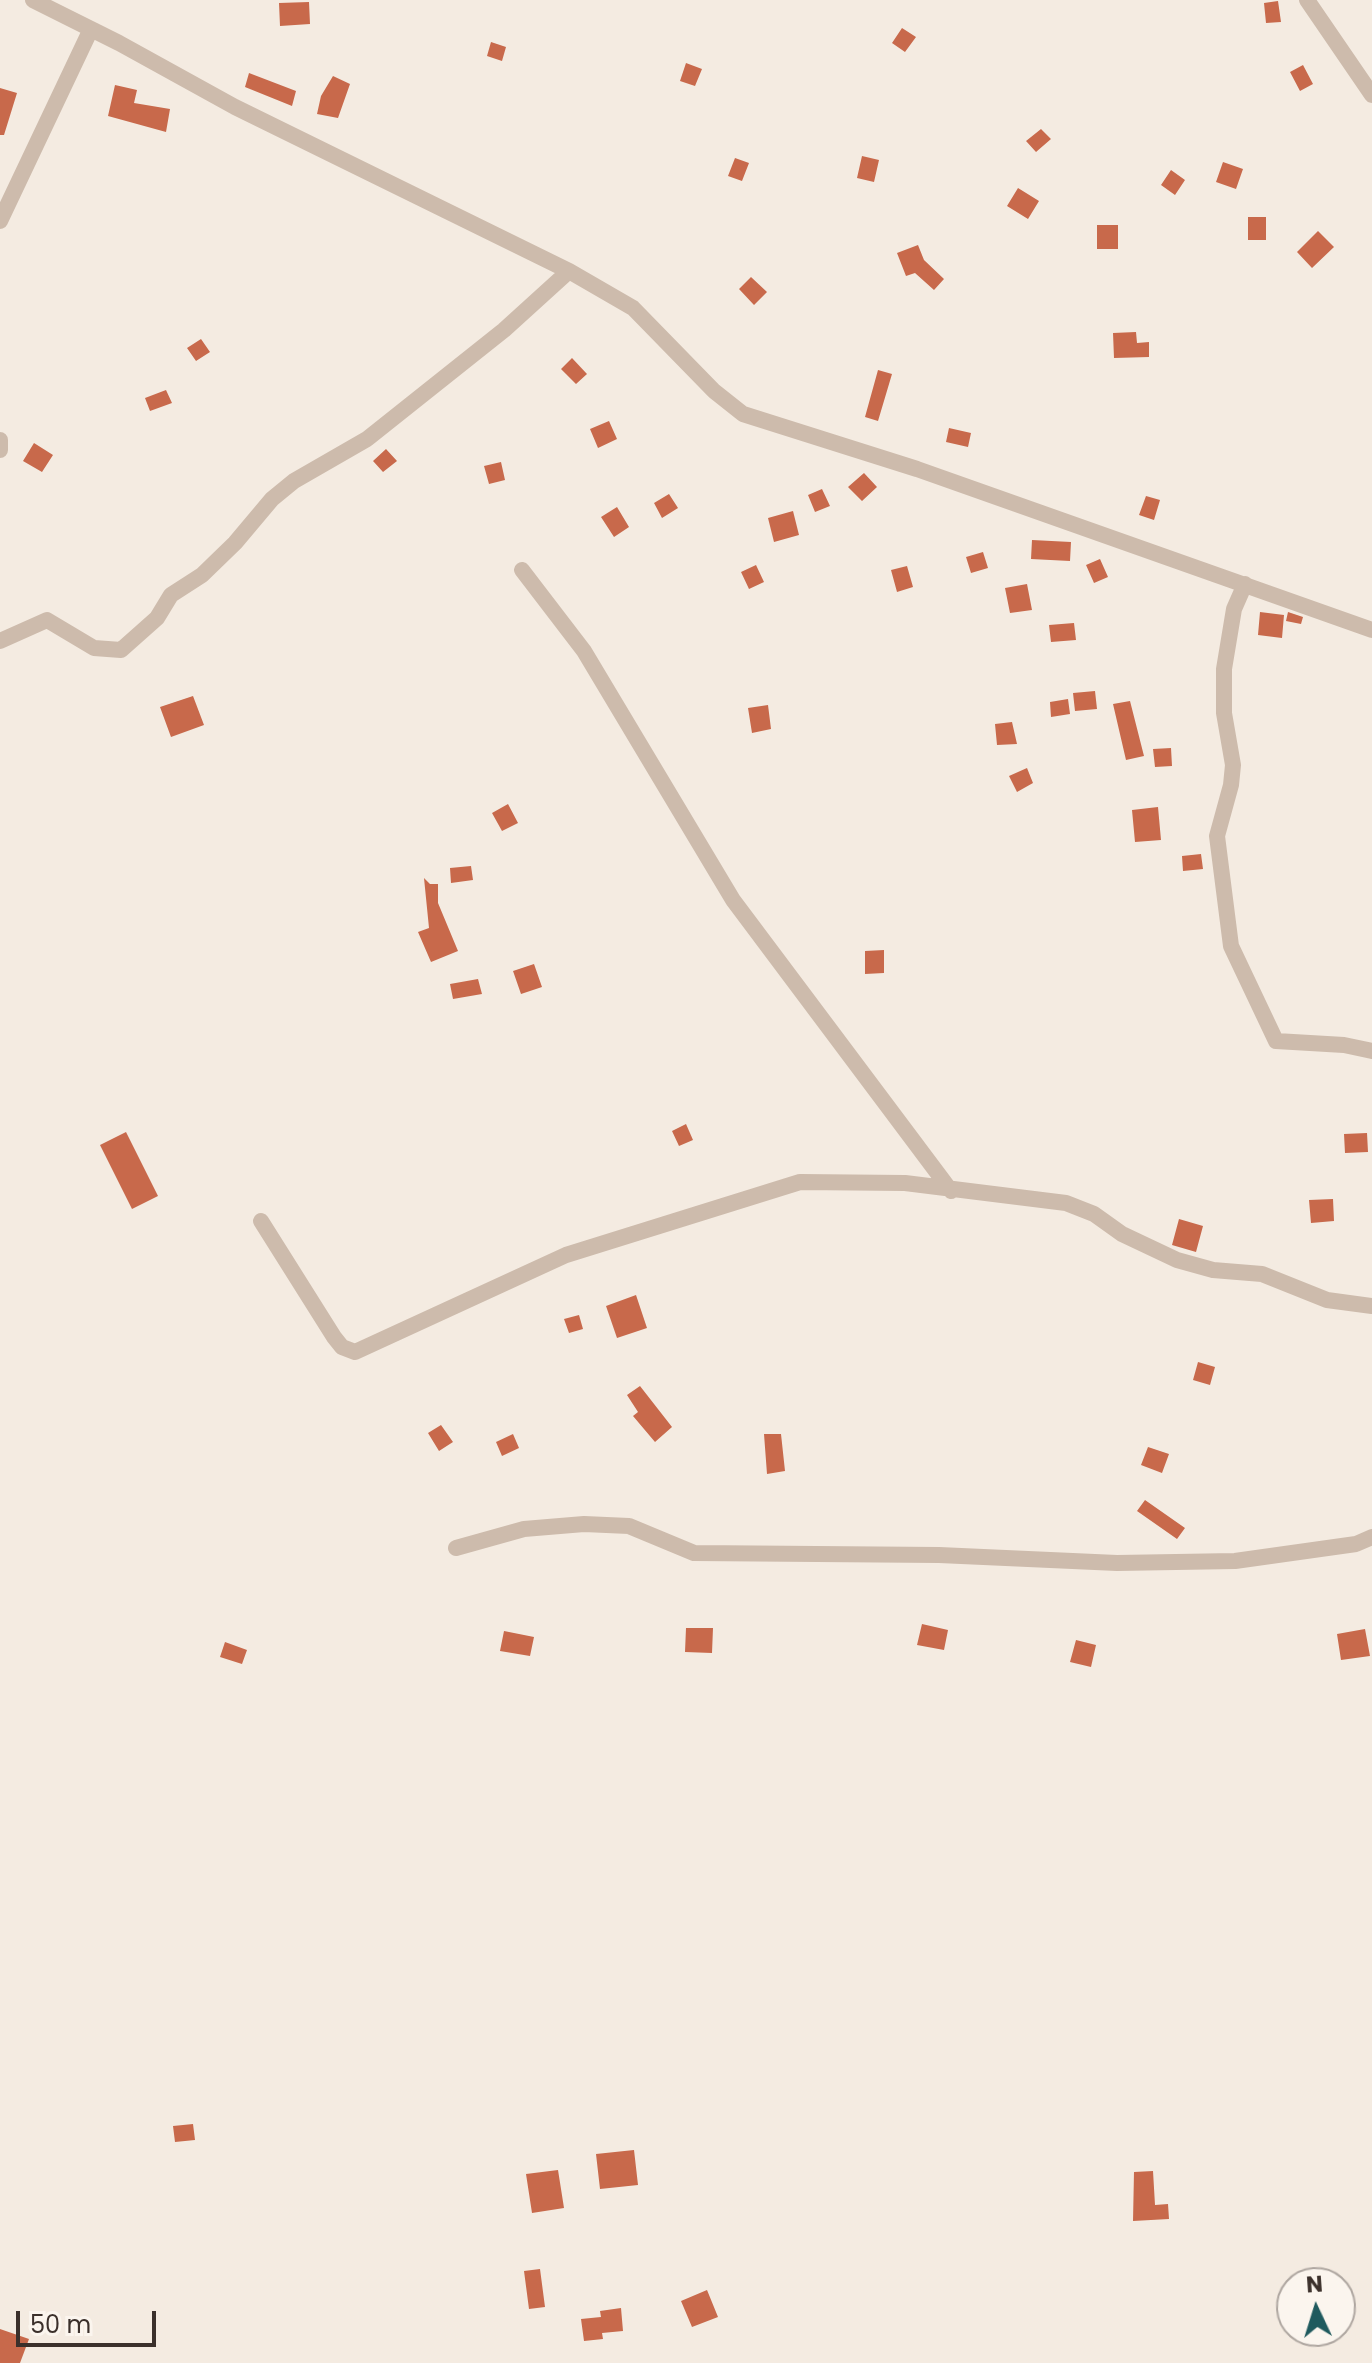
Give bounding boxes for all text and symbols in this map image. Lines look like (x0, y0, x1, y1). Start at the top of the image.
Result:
north arrow (1276, 2267, 1356, 2347)
text: N (1305, 2269, 1324, 2301)
scale bar (20, 2295, 160, 2345)
text: 50 m (30, 2308, 91, 2341)

